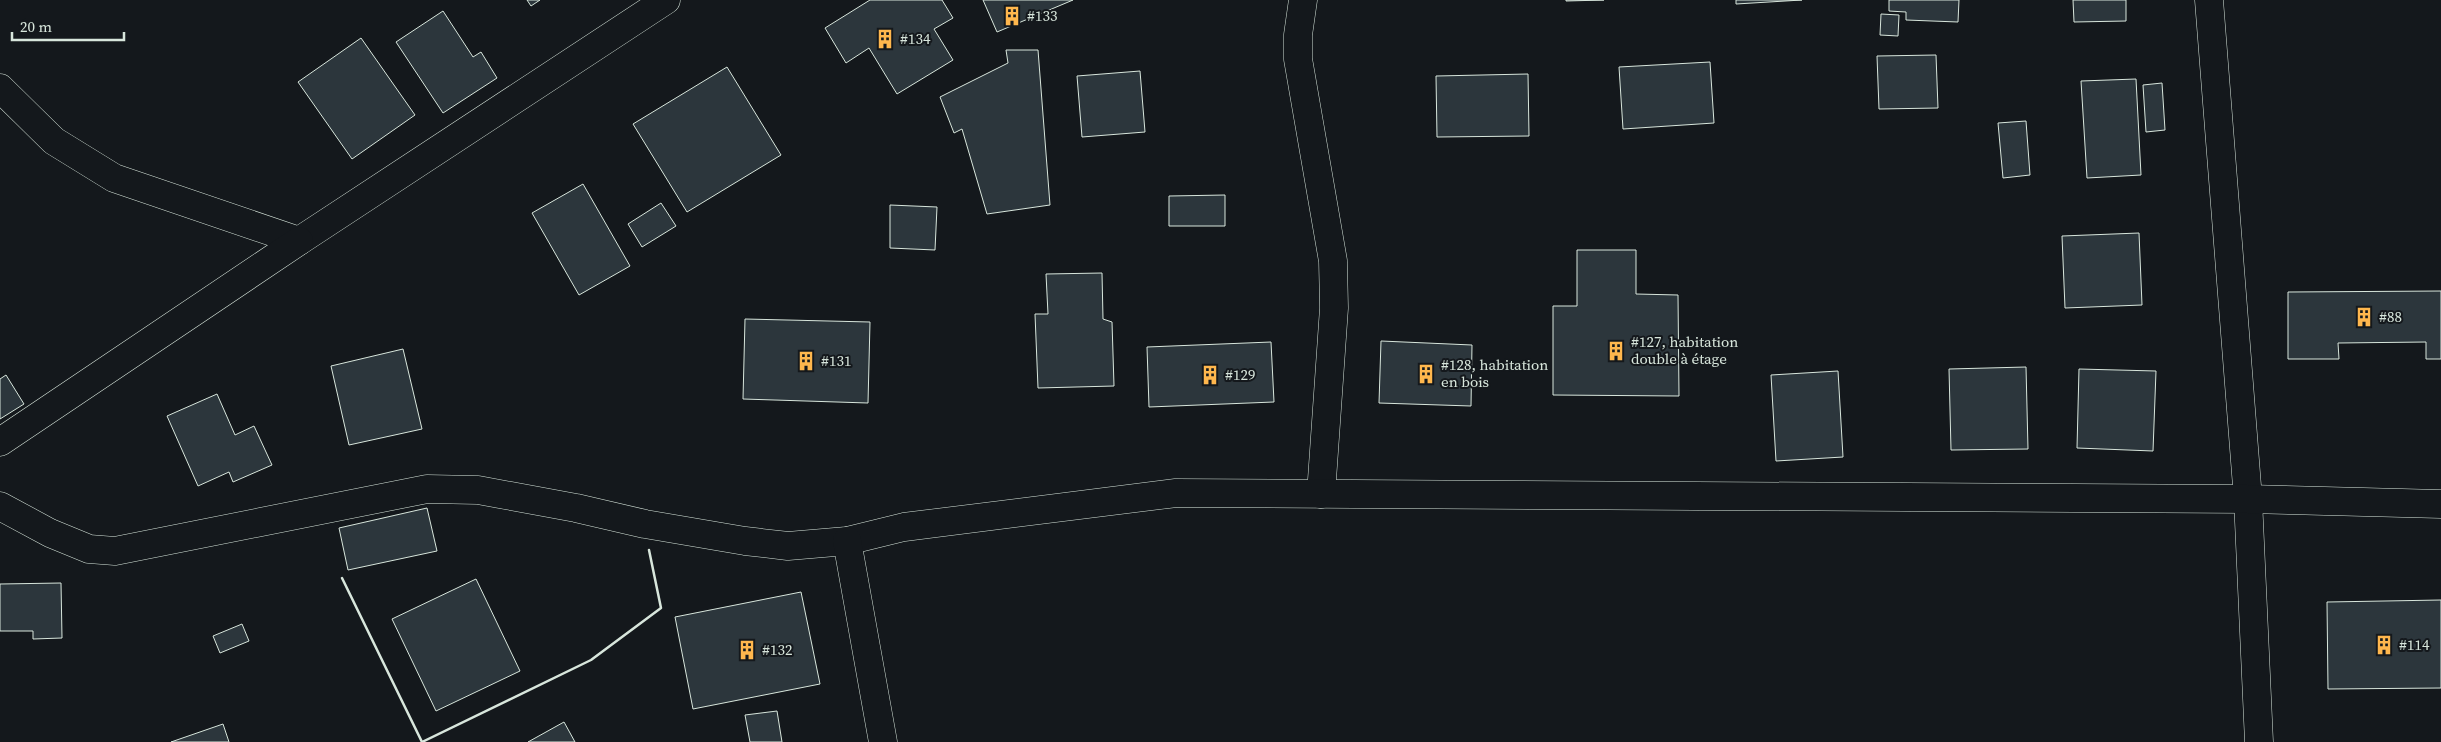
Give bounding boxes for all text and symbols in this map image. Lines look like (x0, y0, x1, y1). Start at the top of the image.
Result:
building icon: #133 (1001, 5, 1023, 27)
place label: #133 (1027, 5, 1057, 26)
scale bar (12, 10, 125, 42)
text: 20 m (20, 16, 52, 37)
building icon: #134 (874, 28, 896, 50)
place label: #134 (900, 28, 931, 49)
building icon: #88 (2353, 306, 2375, 328)
place label: #88 (2379, 306, 2402, 327)
place label: #127, habitation double à étage (1631, 331, 1738, 369)
building icon: #127, habitation double à étage (1605, 340, 1627, 362)
building icon: #131 (795, 350, 817, 372)
place label: #131 (821, 350, 851, 371)
place label: #128, habitation en bois (1441, 354, 1548, 392)
building icon: #128, habitation en bois (1415, 363, 1437, 385)
building icon: #129 (1199, 364, 1221, 386)
place label: #129 (1225, 364, 1255, 385)
building icon: #114 (2373, 634, 2395, 656)
place label: #114 (2399, 634, 2430, 655)
building icon: #132 (736, 639, 758, 661)
place label: #132 (762, 639, 792, 660)

